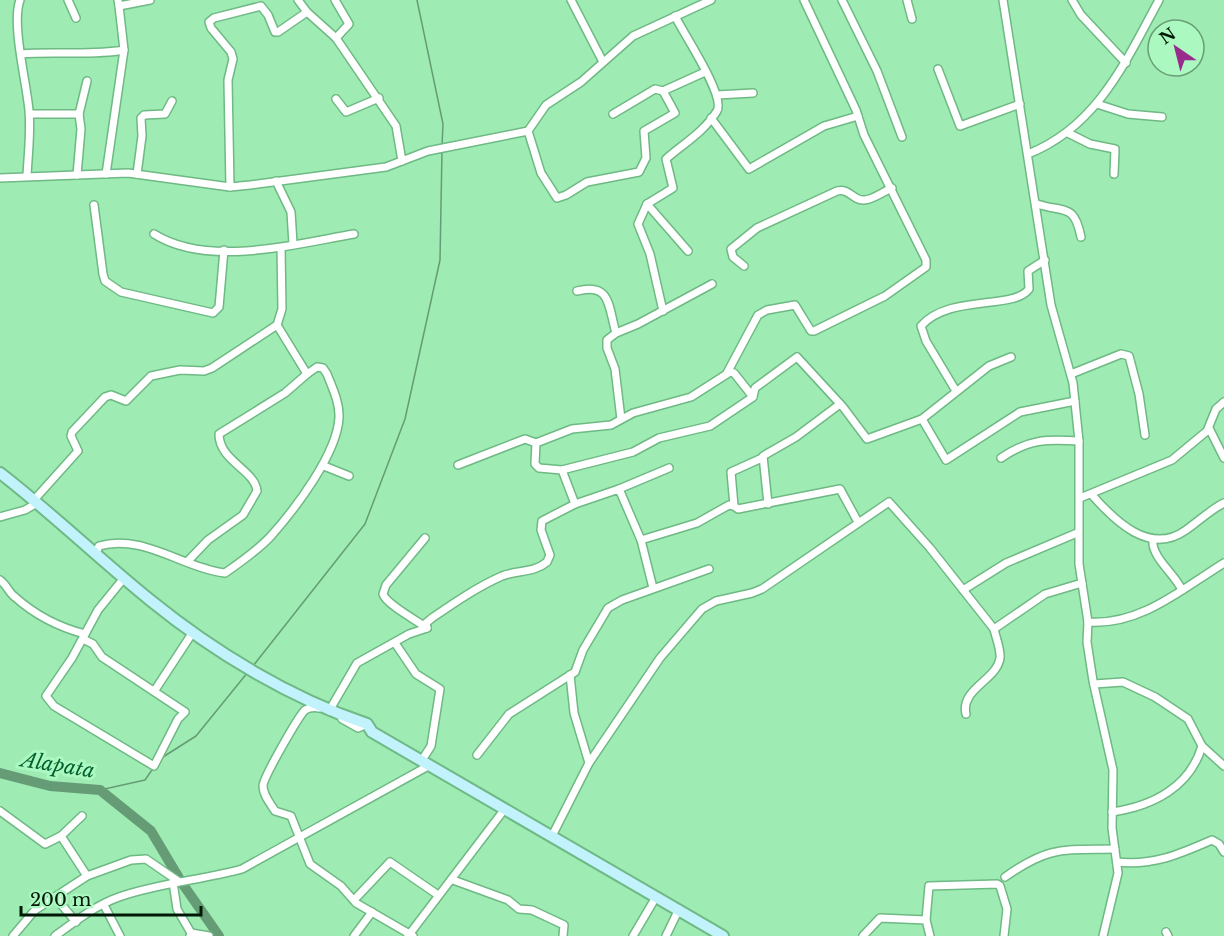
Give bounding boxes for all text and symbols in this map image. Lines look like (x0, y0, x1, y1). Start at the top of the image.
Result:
north arrow (1146, 18, 1206, 78)
text: N (1155, 23, 1179, 48)
water label: Alapata (17, 747, 96, 783)
scale bar (21, 879, 201, 917)
text: 200 m (30, 889, 91, 911)

